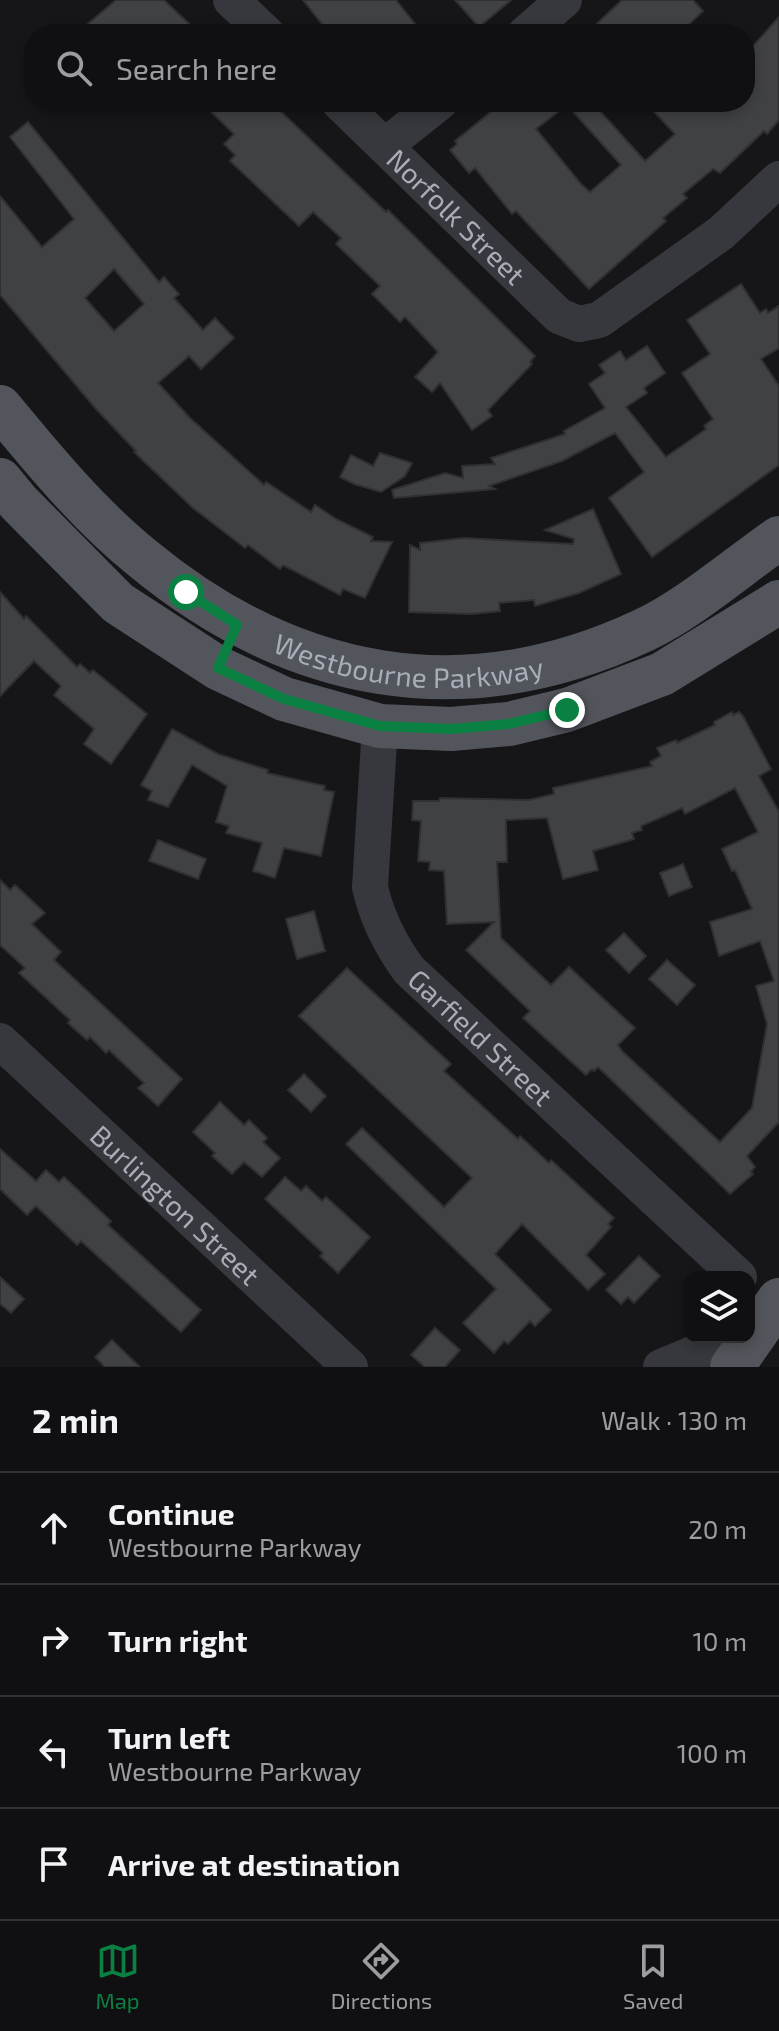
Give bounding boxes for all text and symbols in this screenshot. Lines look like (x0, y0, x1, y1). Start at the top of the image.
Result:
search box (24, 24, 755, 112)
icon: search (52, 46, 96, 90)
text: Search here (116, 50, 277, 86)
street label: Norfolk Street (380, 142, 533, 291)
route start (168, 574, 204, 610)
street label: Westbourne Parkway (269, 626, 547, 694)
route end (549, 692, 585, 728)
street label: Garfield Street (402, 962, 560, 1112)
street label: Burlington Street (84, 1118, 267, 1292)
map controls (683, 1271, 755, 1343)
button: layers (683, 1271, 755, 1343)
text: 2 min (32, 1399, 119, 1440)
text: Walk · 130 m (601, 1404, 747, 1435)
text: Continue (108, 1495, 235, 1531)
icon: ahead (32, 1506, 76, 1550)
text: 20 m (688, 1513, 747, 1544)
text: Westbourne Parkway (108, 1531, 362, 1562)
icon: right (32, 1618, 76, 1662)
text: Turn right (108, 1622, 248, 1658)
text: 10 m (692, 1625, 747, 1656)
text: Turn left (108, 1719, 230, 1755)
icon: left (32, 1730, 76, 1774)
text: 100 m (677, 1737, 747, 1768)
text: Westbourne Parkway (108, 1755, 362, 1786)
icon: arrive (32, 1842, 76, 1886)
text: Arrive at destination (108, 1846, 400, 1882)
tab: Map (96, 1939, 140, 2013)
tab: Directions (331, 1939, 432, 2013)
tab: Saved (623, 1939, 683, 2013)

